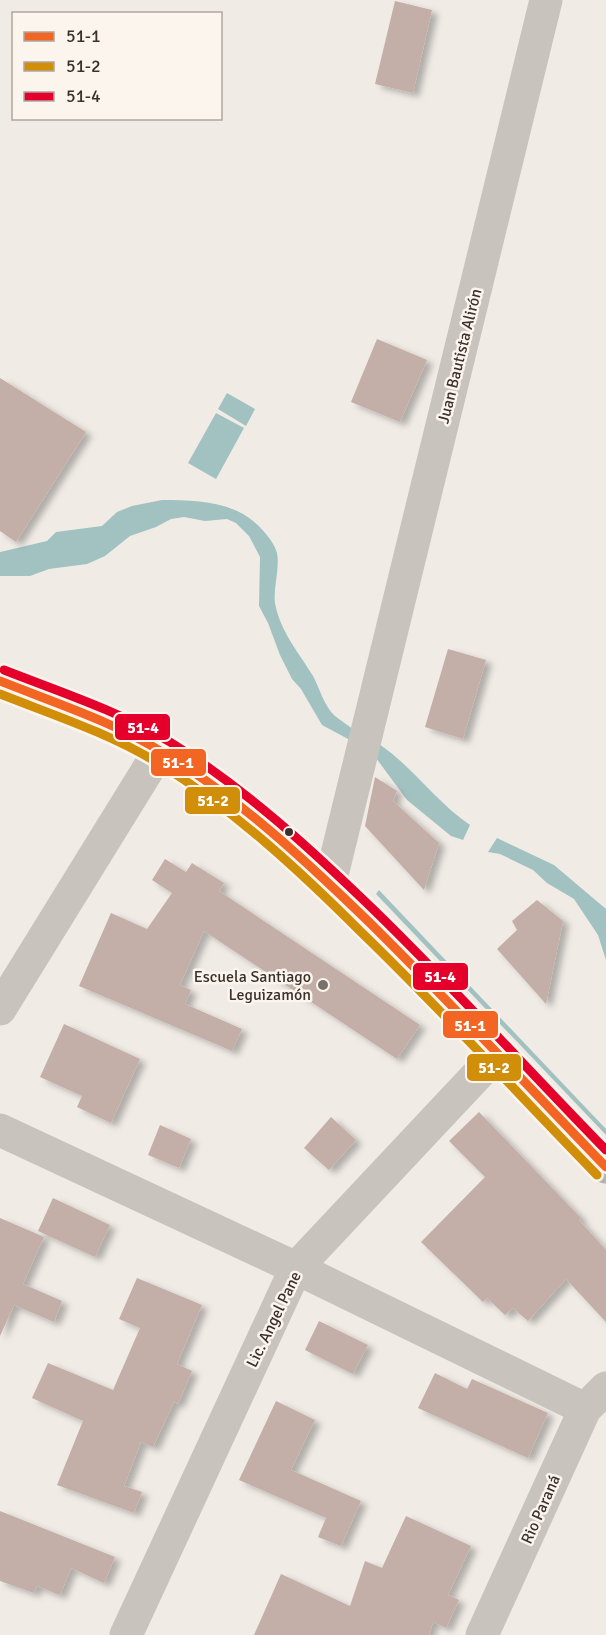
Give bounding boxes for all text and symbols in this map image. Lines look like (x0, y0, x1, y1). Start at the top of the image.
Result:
legend (12, 12, 222, 120)
text: 51-1 (66, 25, 101, 47)
text: 51-2 (66, 55, 101, 77)
text: 51-4 (66, 85, 101, 107)
street label: Juan Bautista Alirón (434, 287, 486, 426)
line badge: 51-4 (114, 713, 171, 741)
text: 51-4 (127, 718, 159, 738)
line badge: 51-1 (150, 748, 207, 777)
text: 51-1 (162, 753, 194, 773)
line badge: 51-2 (184, 786, 241, 815)
text: 51-2 (197, 791, 229, 811)
unlabelled marker (283, 826, 295, 838)
line badge: 51-4 (412, 962, 469, 991)
place label: Escuela Santiago Leguizamón (194, 967, 311, 1005)
text: 51-4 (424, 967, 456, 987)
marker: Escuela Santiago Leguizamón (316, 978, 330, 992)
line badge: 51-1 (442, 1010, 499, 1039)
text: 51-1 (454, 1016, 486, 1036)
line badge: 51-2 (466, 1053, 522, 1082)
text: 51-2 (478, 1058, 510, 1078)
street label: Lic. Angel Pane (242, 1268, 306, 1371)
street label: Rio Paraná (517, 1472, 565, 1547)

